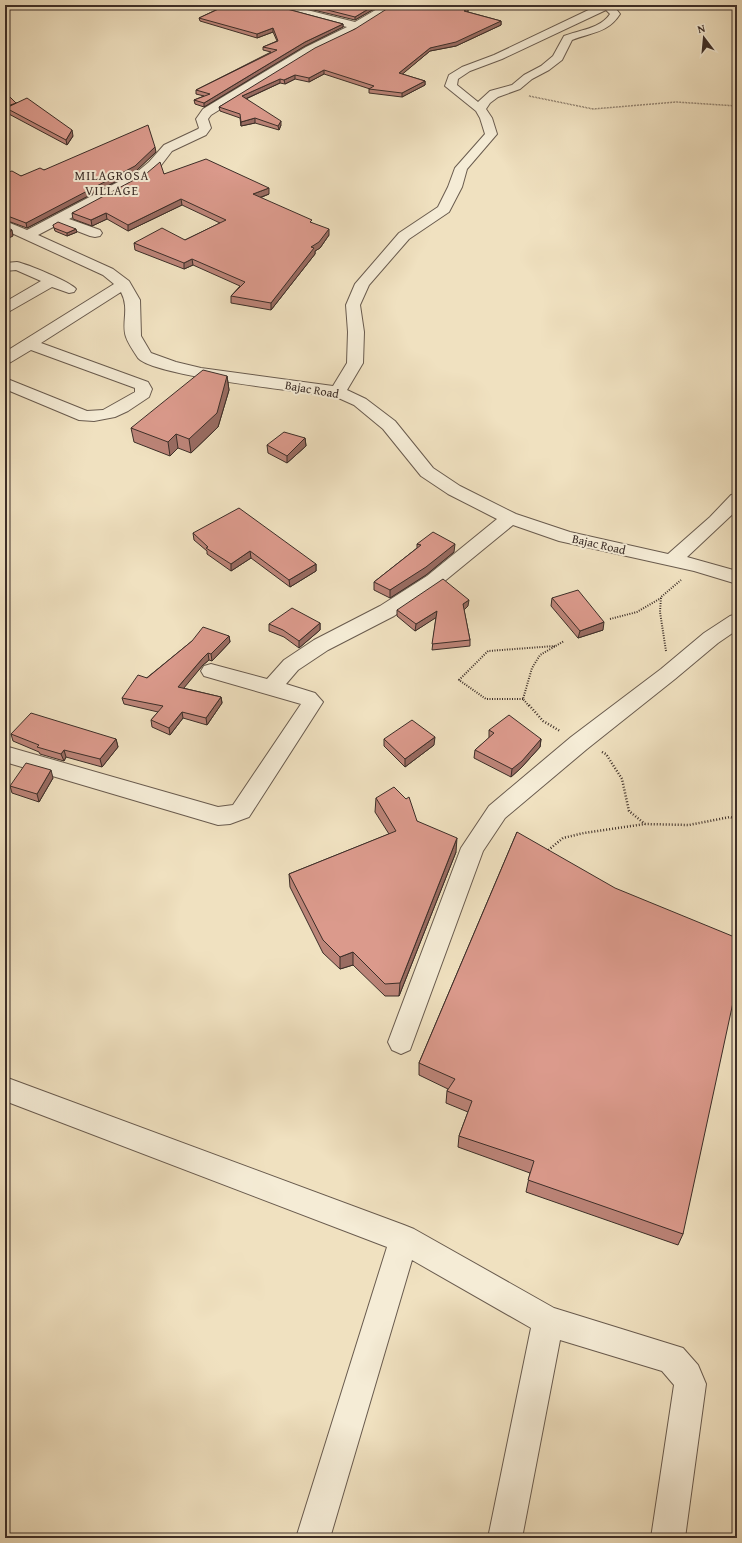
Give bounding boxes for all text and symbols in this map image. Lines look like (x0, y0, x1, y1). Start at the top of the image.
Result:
north arrow (684, 18, 724, 58)
text: N (696, 20, 708, 37)
district label: MILAGROSA VILLAGE (75, 166, 149, 200)
street label: Bajac Road (284, 376, 341, 402)
street label: Bajac Road (571, 530, 628, 559)

